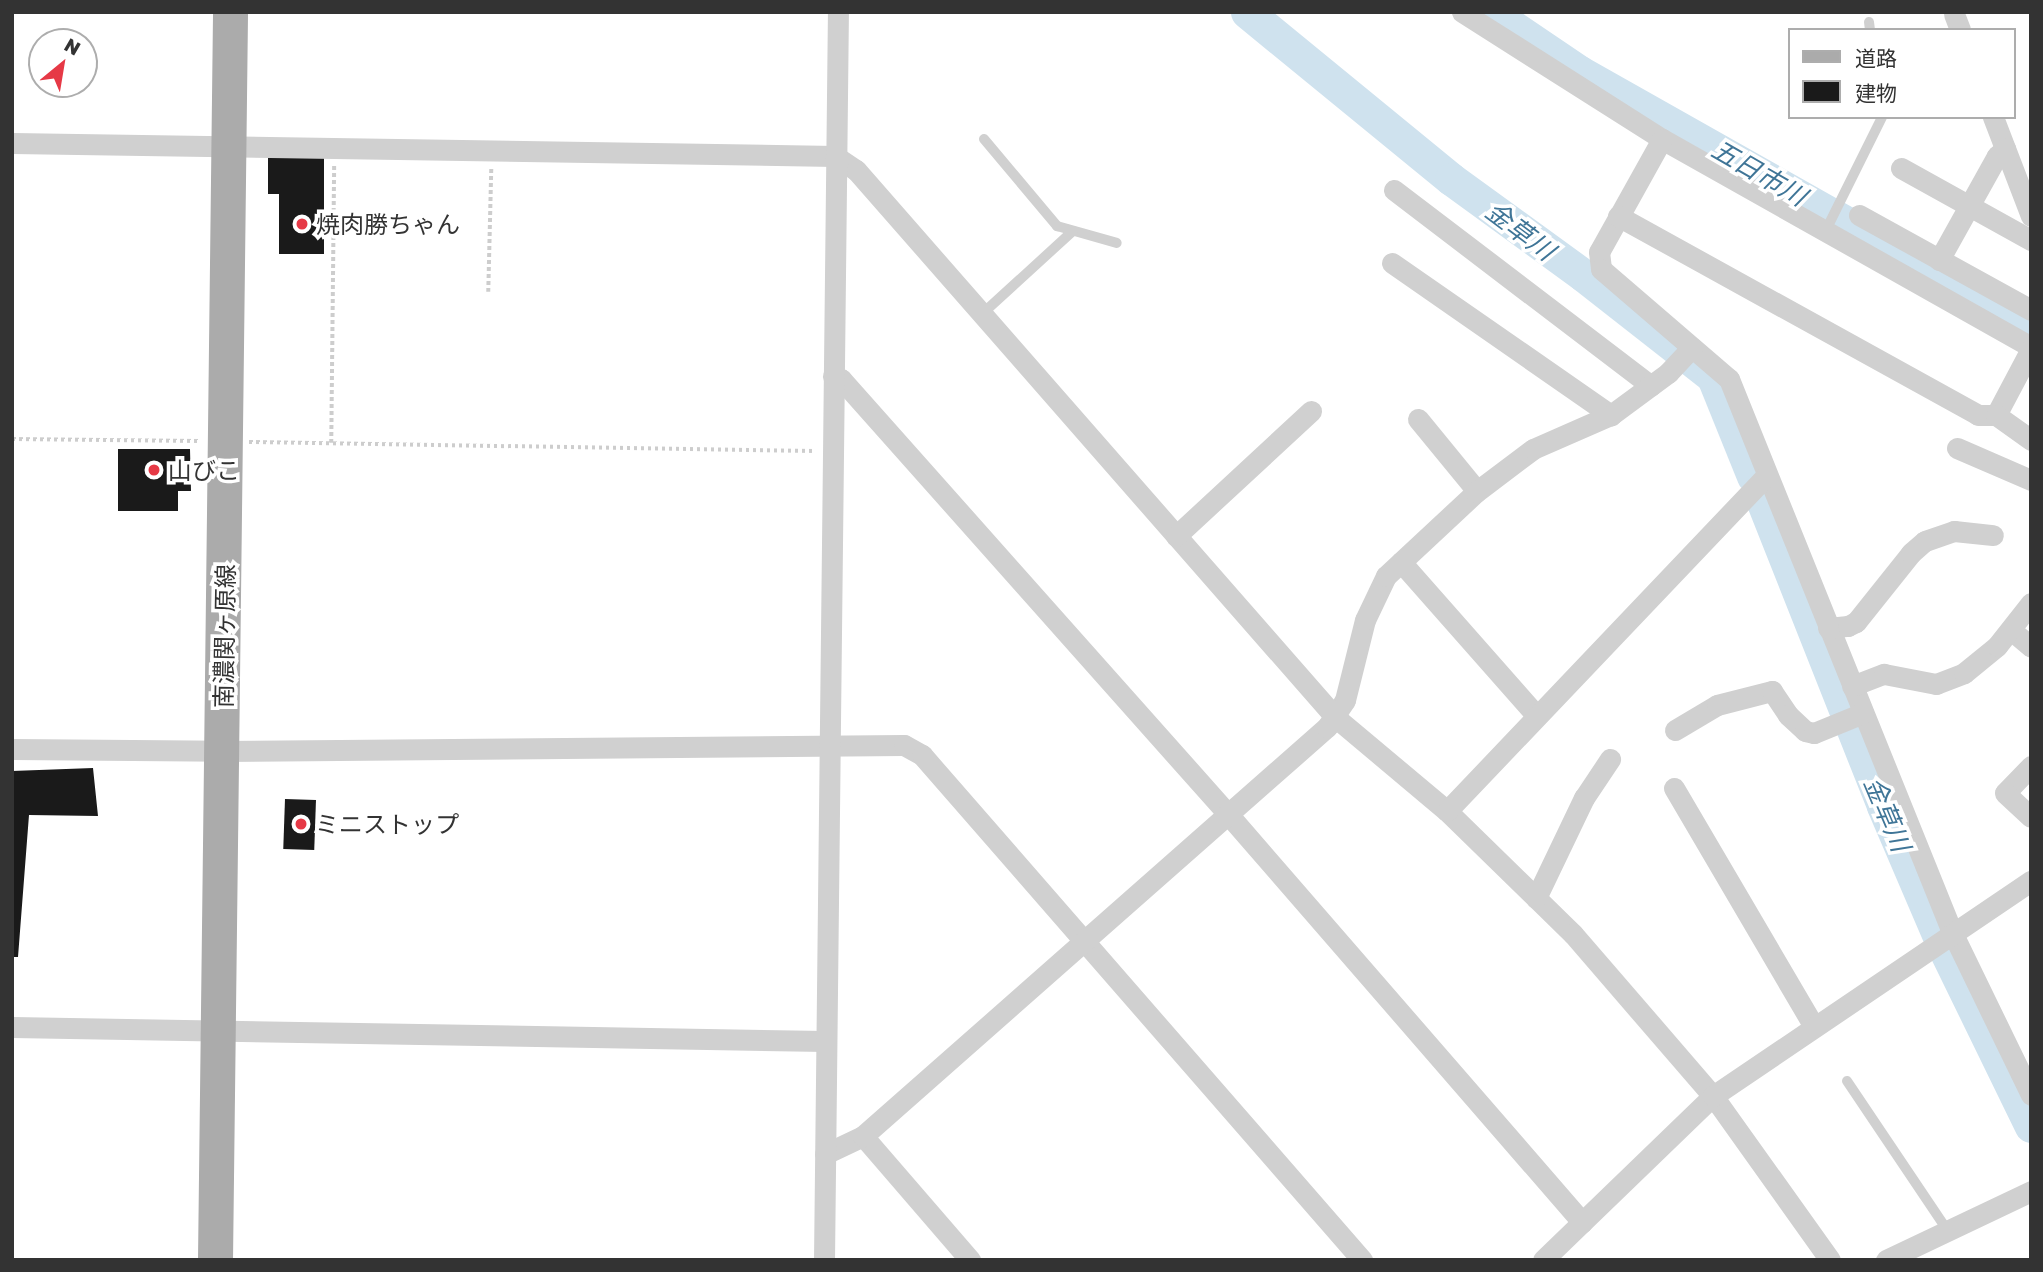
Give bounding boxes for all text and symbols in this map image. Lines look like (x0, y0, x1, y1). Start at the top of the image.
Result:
north arrow (28, 28, 98, 98)
legend (1787, 28, 2015, 119)
text: N (61, 33, 85, 60)
text: 道路 (1855, 45, 1897, 71)
text: 建物 (1855, 80, 1897, 106)
water label: 五日市川 (1706, 133, 1812, 213)
water label: 金草川 (1479, 195, 1561, 267)
place label: 焼肉勝ちゃん (316, 210, 460, 238)
marker: 焼肉勝ちゃん (294, 216, 310, 232)
place label: 山びこ (168, 456, 240, 484)
marker: 山びこ (146, 462, 162, 478)
street label: 南濃関ヶ原線 (208, 564, 240, 708)
water label: 金草川 (1857, 772, 1917, 856)
place label: ミニストップ (315, 810, 459, 838)
marker: ミニストップ (293, 816, 309, 832)

